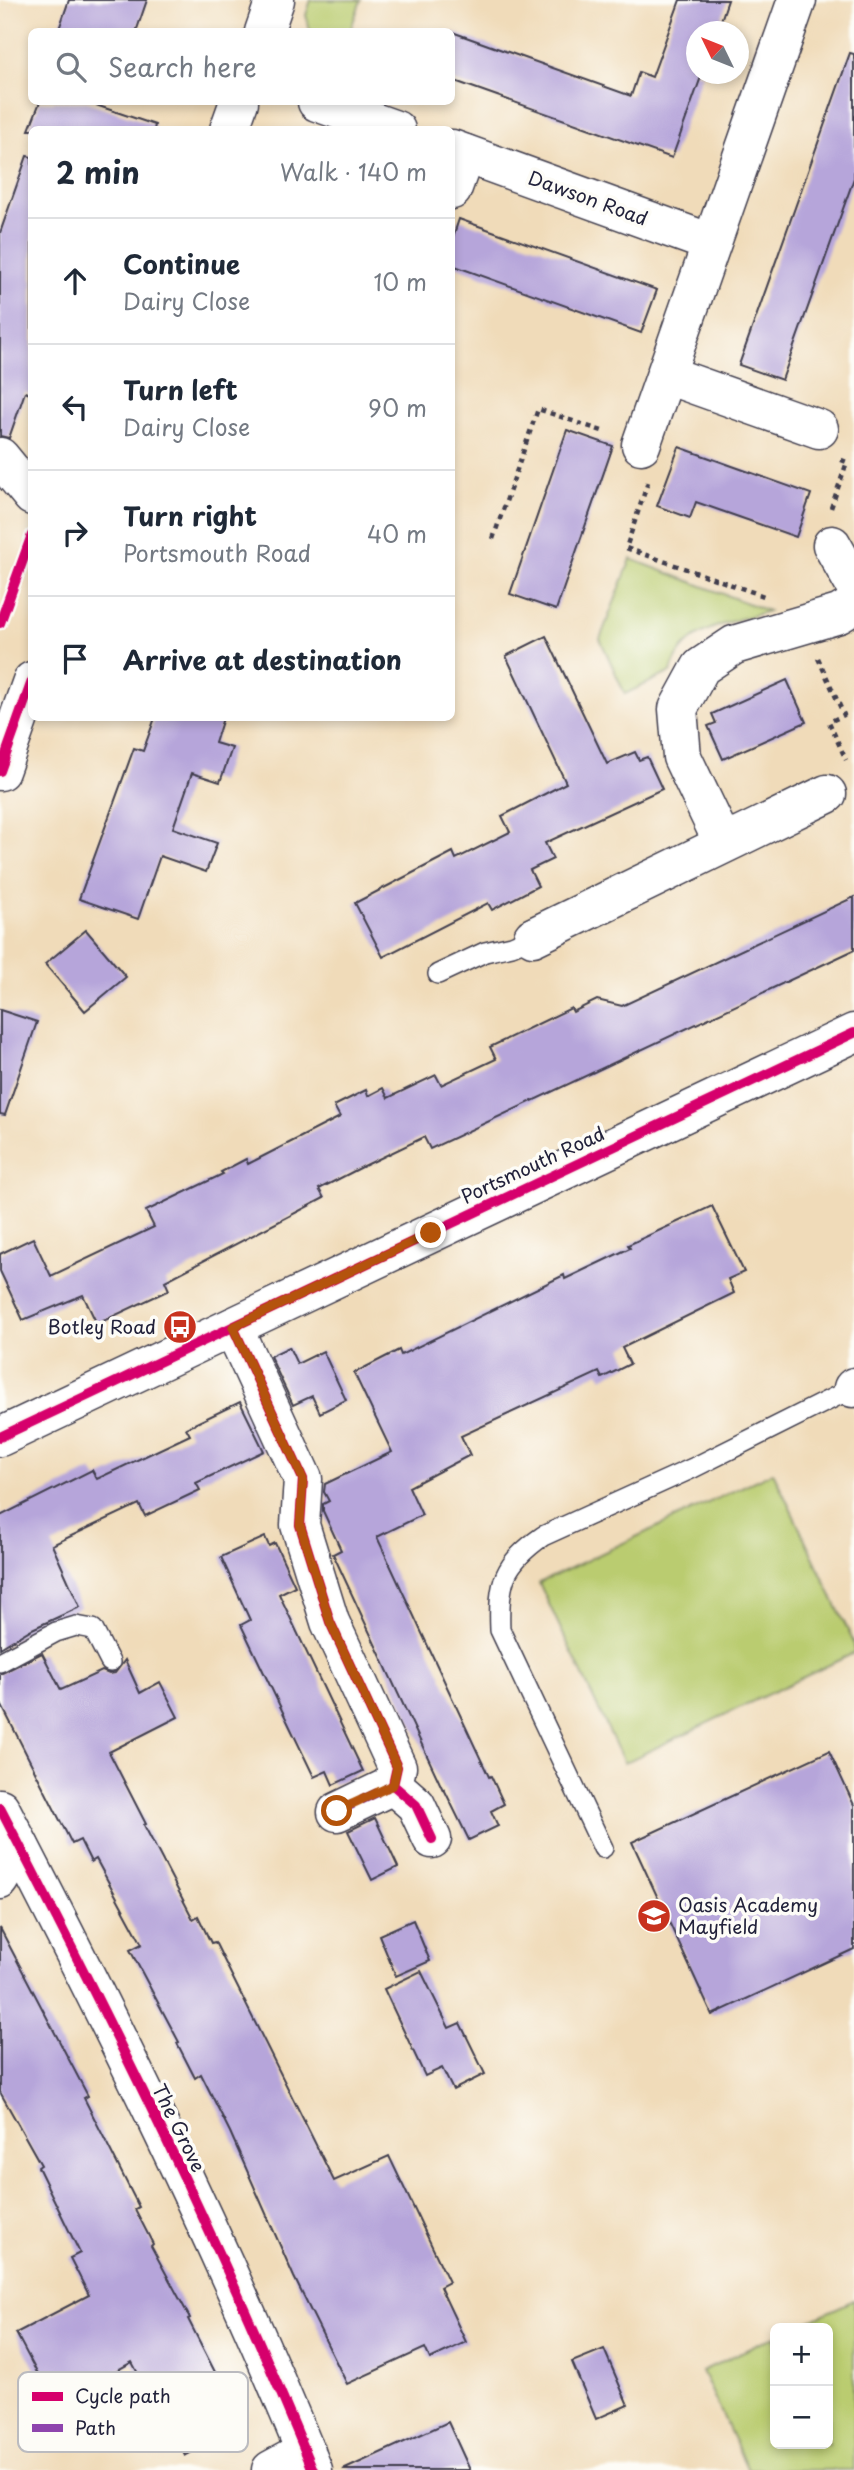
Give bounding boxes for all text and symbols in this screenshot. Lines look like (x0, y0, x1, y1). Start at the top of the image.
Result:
north arrow (686, 21, 749, 84)
search box (28, 28, 455, 105)
text: Search here (108, 47, 257, 86)
icon: search (52, 48, 90, 86)
text: 2 min (56, 149, 140, 194)
text: Walk · 140 m (280, 154, 427, 189)
street label: Dawson Road (525, 162, 652, 232)
text: Continue (123, 244, 240, 283)
icon: ahead (56, 262, 94, 300)
text: 10 m (373, 264, 427, 299)
text: Dairy Close (123, 283, 250, 318)
text: Turn left (123, 370, 238, 409)
icon: left (56, 388, 94, 426)
text: 90 m (368, 390, 427, 425)
text: Dairy Close (123, 409, 250, 444)
text: Turn right (123, 496, 257, 535)
icon: right (56, 514, 94, 552)
text: 40 m (367, 516, 427, 551)
text: Portsmouth Road (123, 535, 311, 570)
icon: arrive (56, 640, 94, 678)
text: Arrive at destination (123, 640, 402, 679)
street label: Portsmouth Road (456, 1119, 609, 1210)
route end (415, 1217, 446, 1248)
bus stop icon: Botley Road (161, 1308, 199, 1346)
place label: Botley Road (48, 1312, 156, 1340)
route start (321, 1795, 352, 1826)
place label: Oasis Academy Mayfield (678, 1890, 818, 1940)
school or university icon: Oasis Academy Mayfield (635, 1897, 673, 1935)
street label: The Grove (146, 2079, 213, 2176)
map controls (770, 2323, 833, 2449)
button: + (770, 2323, 833, 2386)
legend (18, 2372, 248, 2452)
text: Cycle path (75, 2381, 171, 2409)
button: − (770, 2386, 833, 2449)
text: Path (75, 2413, 116, 2441)

